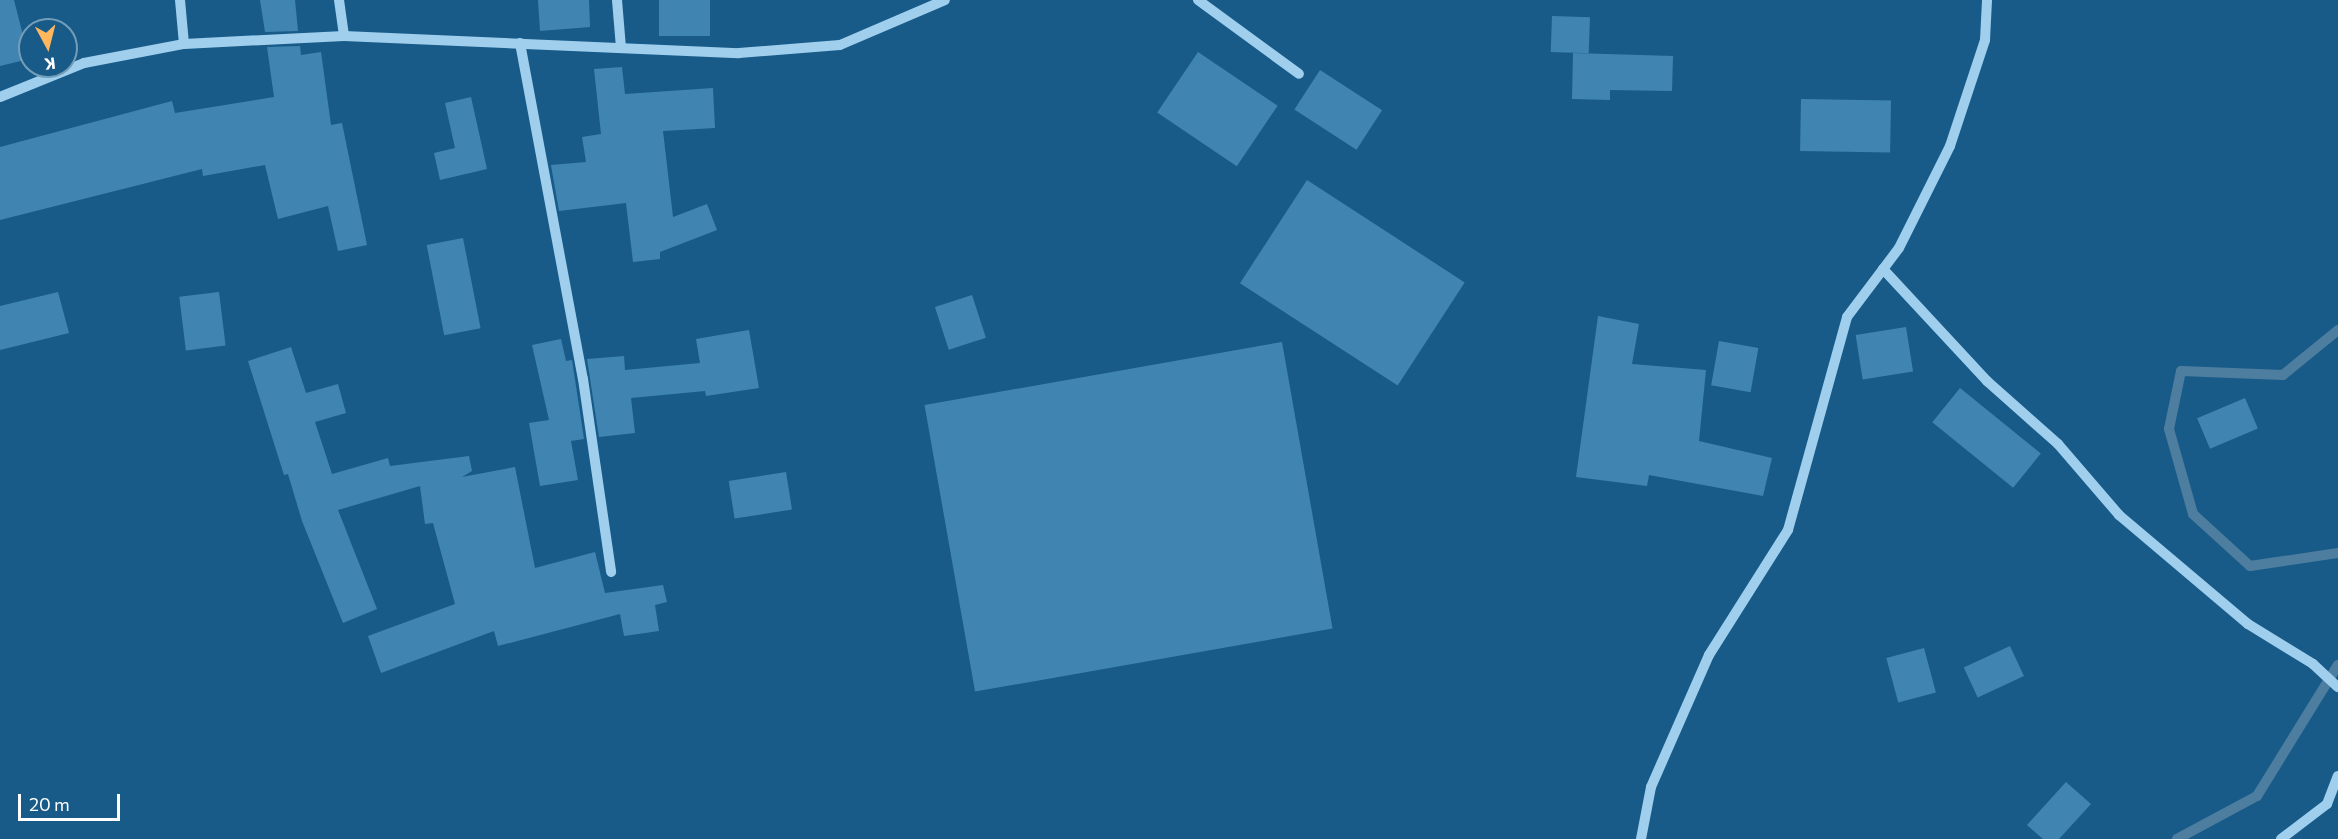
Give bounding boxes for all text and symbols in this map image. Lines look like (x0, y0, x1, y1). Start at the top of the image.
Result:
north arrow (18, 18, 78, 78)
text: K (43, 54, 57, 74)
scale bar (21, 782, 123, 820)
text: 20 m (29, 793, 70, 815)

